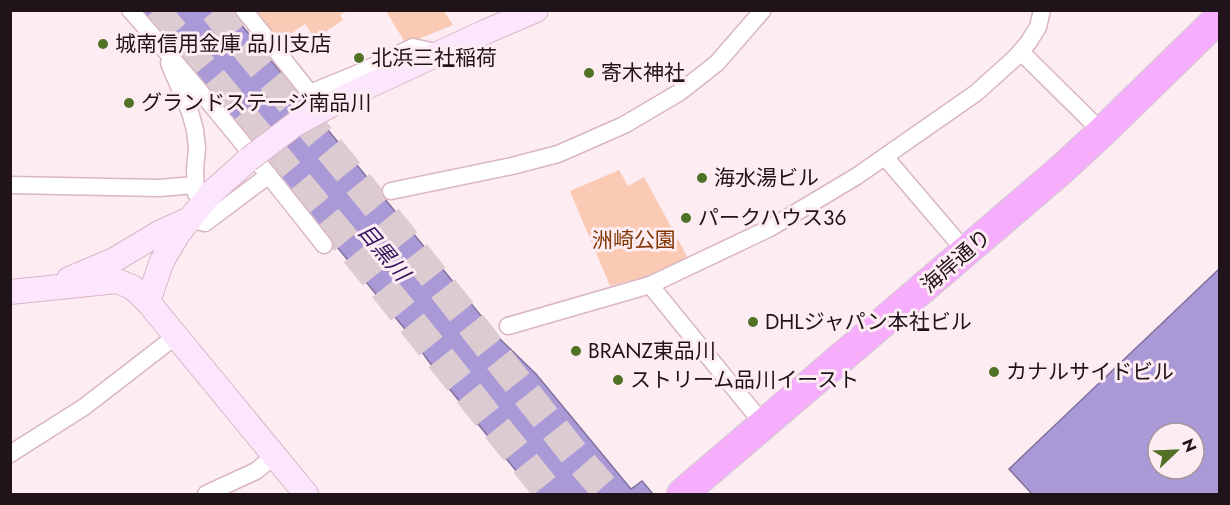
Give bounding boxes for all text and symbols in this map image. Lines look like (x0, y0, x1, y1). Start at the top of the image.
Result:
place label: 城南信用金庫 品川支店 (115, 29, 331, 59)
marker: 城南信用金庫 品川支店 (96, 37, 110, 51)
place label: 北浜三社稲荷 (371, 43, 497, 73)
marker: 北浜三社稲荷 (352, 51, 366, 65)
place label: 寄木神社 (601, 58, 685, 88)
marker: 寄木神社 (582, 66, 596, 80)
place label: グランドステージ南品川 (141, 88, 372, 118)
marker: グランドステージ南品川 (122, 96, 136, 110)
place label: 海水湯ビル (714, 163, 819, 193)
marker: 海水湯ビル (695, 171, 709, 185)
place label: パークハウス36 (698, 203, 847, 233)
marker: パークハウス36 (679, 211, 693, 225)
water label: 目黒川 (351, 216, 419, 289)
street label: 海岸通り (914, 222, 998, 300)
park label: 洲崎公園 (592, 225, 676, 255)
place label: DHLジャパン本社ビル (765, 307, 972, 337)
marker: DHLジャパン本社ビル (746, 315, 760, 329)
place label: BRANZ東品川 (588, 336, 716, 366)
marker: BRANZ東品川 (569, 344, 583, 358)
place label: カナルサイドビル (1006, 357, 1174, 387)
place label: ストリーム品川イースト (630, 365, 859, 395)
marker: カナルサイドビル (987, 365, 1001, 379)
marker: ストリーム品川イースト (611, 373, 625, 387)
north arrow (1146, 421, 1206, 481)
text: N (1176, 435, 1202, 456)

